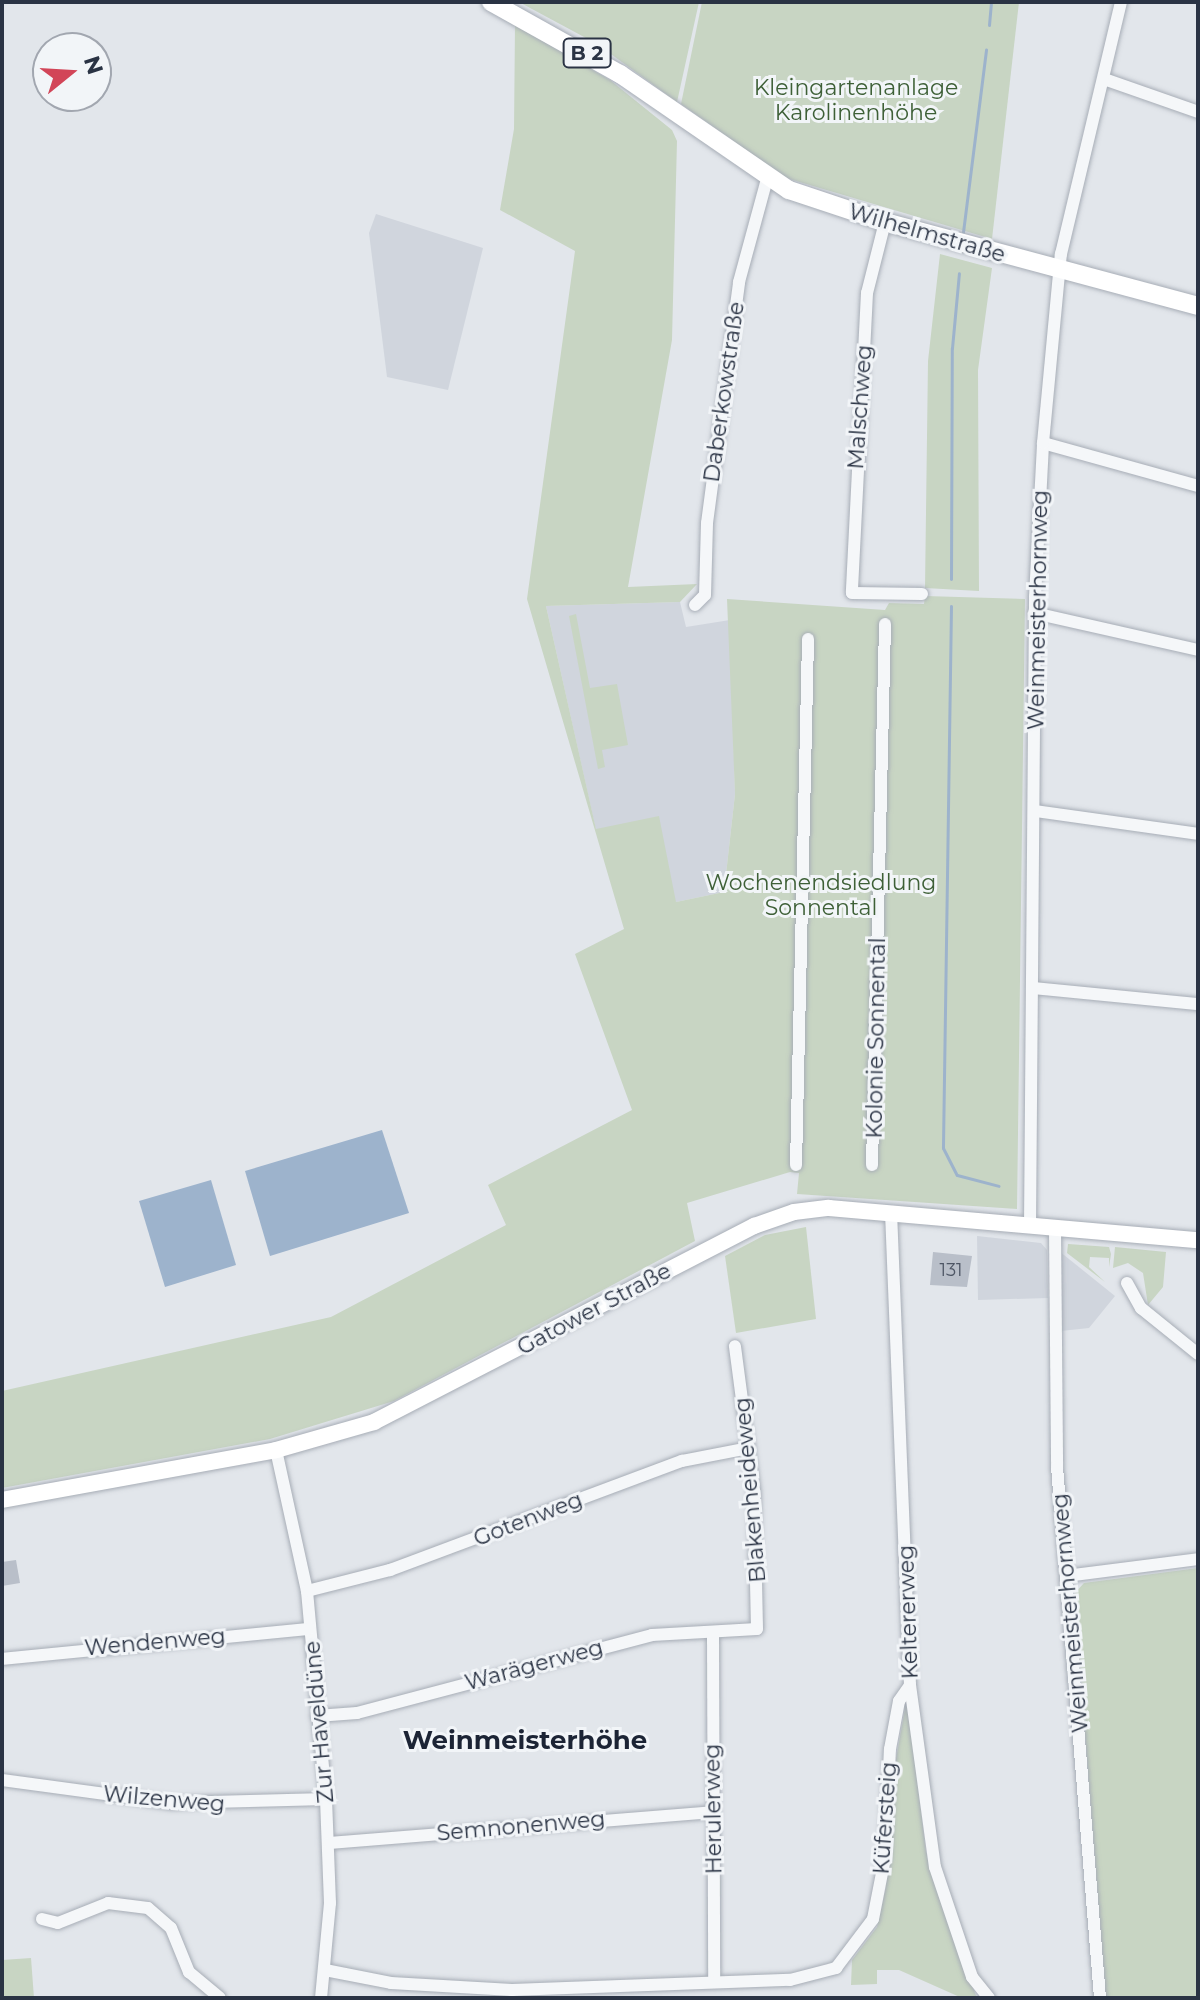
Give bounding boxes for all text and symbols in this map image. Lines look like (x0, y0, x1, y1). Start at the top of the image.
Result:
north arrow (32, 32, 112, 112)
road number: B 2 (561, 37, 613, 69)
text: N (78, 52, 109, 78)
park label: Kleingartenanlage Karolinenhöhe (754, 74, 958, 126)
street label: Wilhelmstraße (846, 198, 1008, 268)
street label: Daberkowstraße (698, 300, 750, 484)
street label: Malschweg (842, 344, 878, 470)
street label: Weinmeisterhornweg (1023, 490, 1053, 730)
park label: Wochenendsiedlung Sonnental (706, 869, 936, 920)
street label: Kolonie Sonnental (861, 937, 891, 1139)
street label: Gatower Straße (513, 1257, 675, 1361)
house number: 131 (939, 1259, 963, 1281)
street label: Blakenheideweg (729, 1396, 771, 1584)
street label: Gotenweg (470, 1486, 586, 1552)
street label: Weinmeisterhornweg (1046, 1492, 1094, 1734)
street label: Keltererweg (892, 1544, 924, 1680)
street label: Wendenweg (83, 1623, 227, 1661)
street label: Warägerweg (462, 1634, 606, 1696)
street label: Zur Haveldüne (299, 1640, 339, 1804)
district label: Weinmeisterhöhe (403, 1725, 647, 1757)
street label: Herulerweg (699, 1744, 727, 1874)
street label: Küfersteig (868, 1761, 902, 1875)
street label: Wilzenweg (102, 1781, 226, 1817)
street label: Semnonenweg (436, 1805, 606, 1847)

